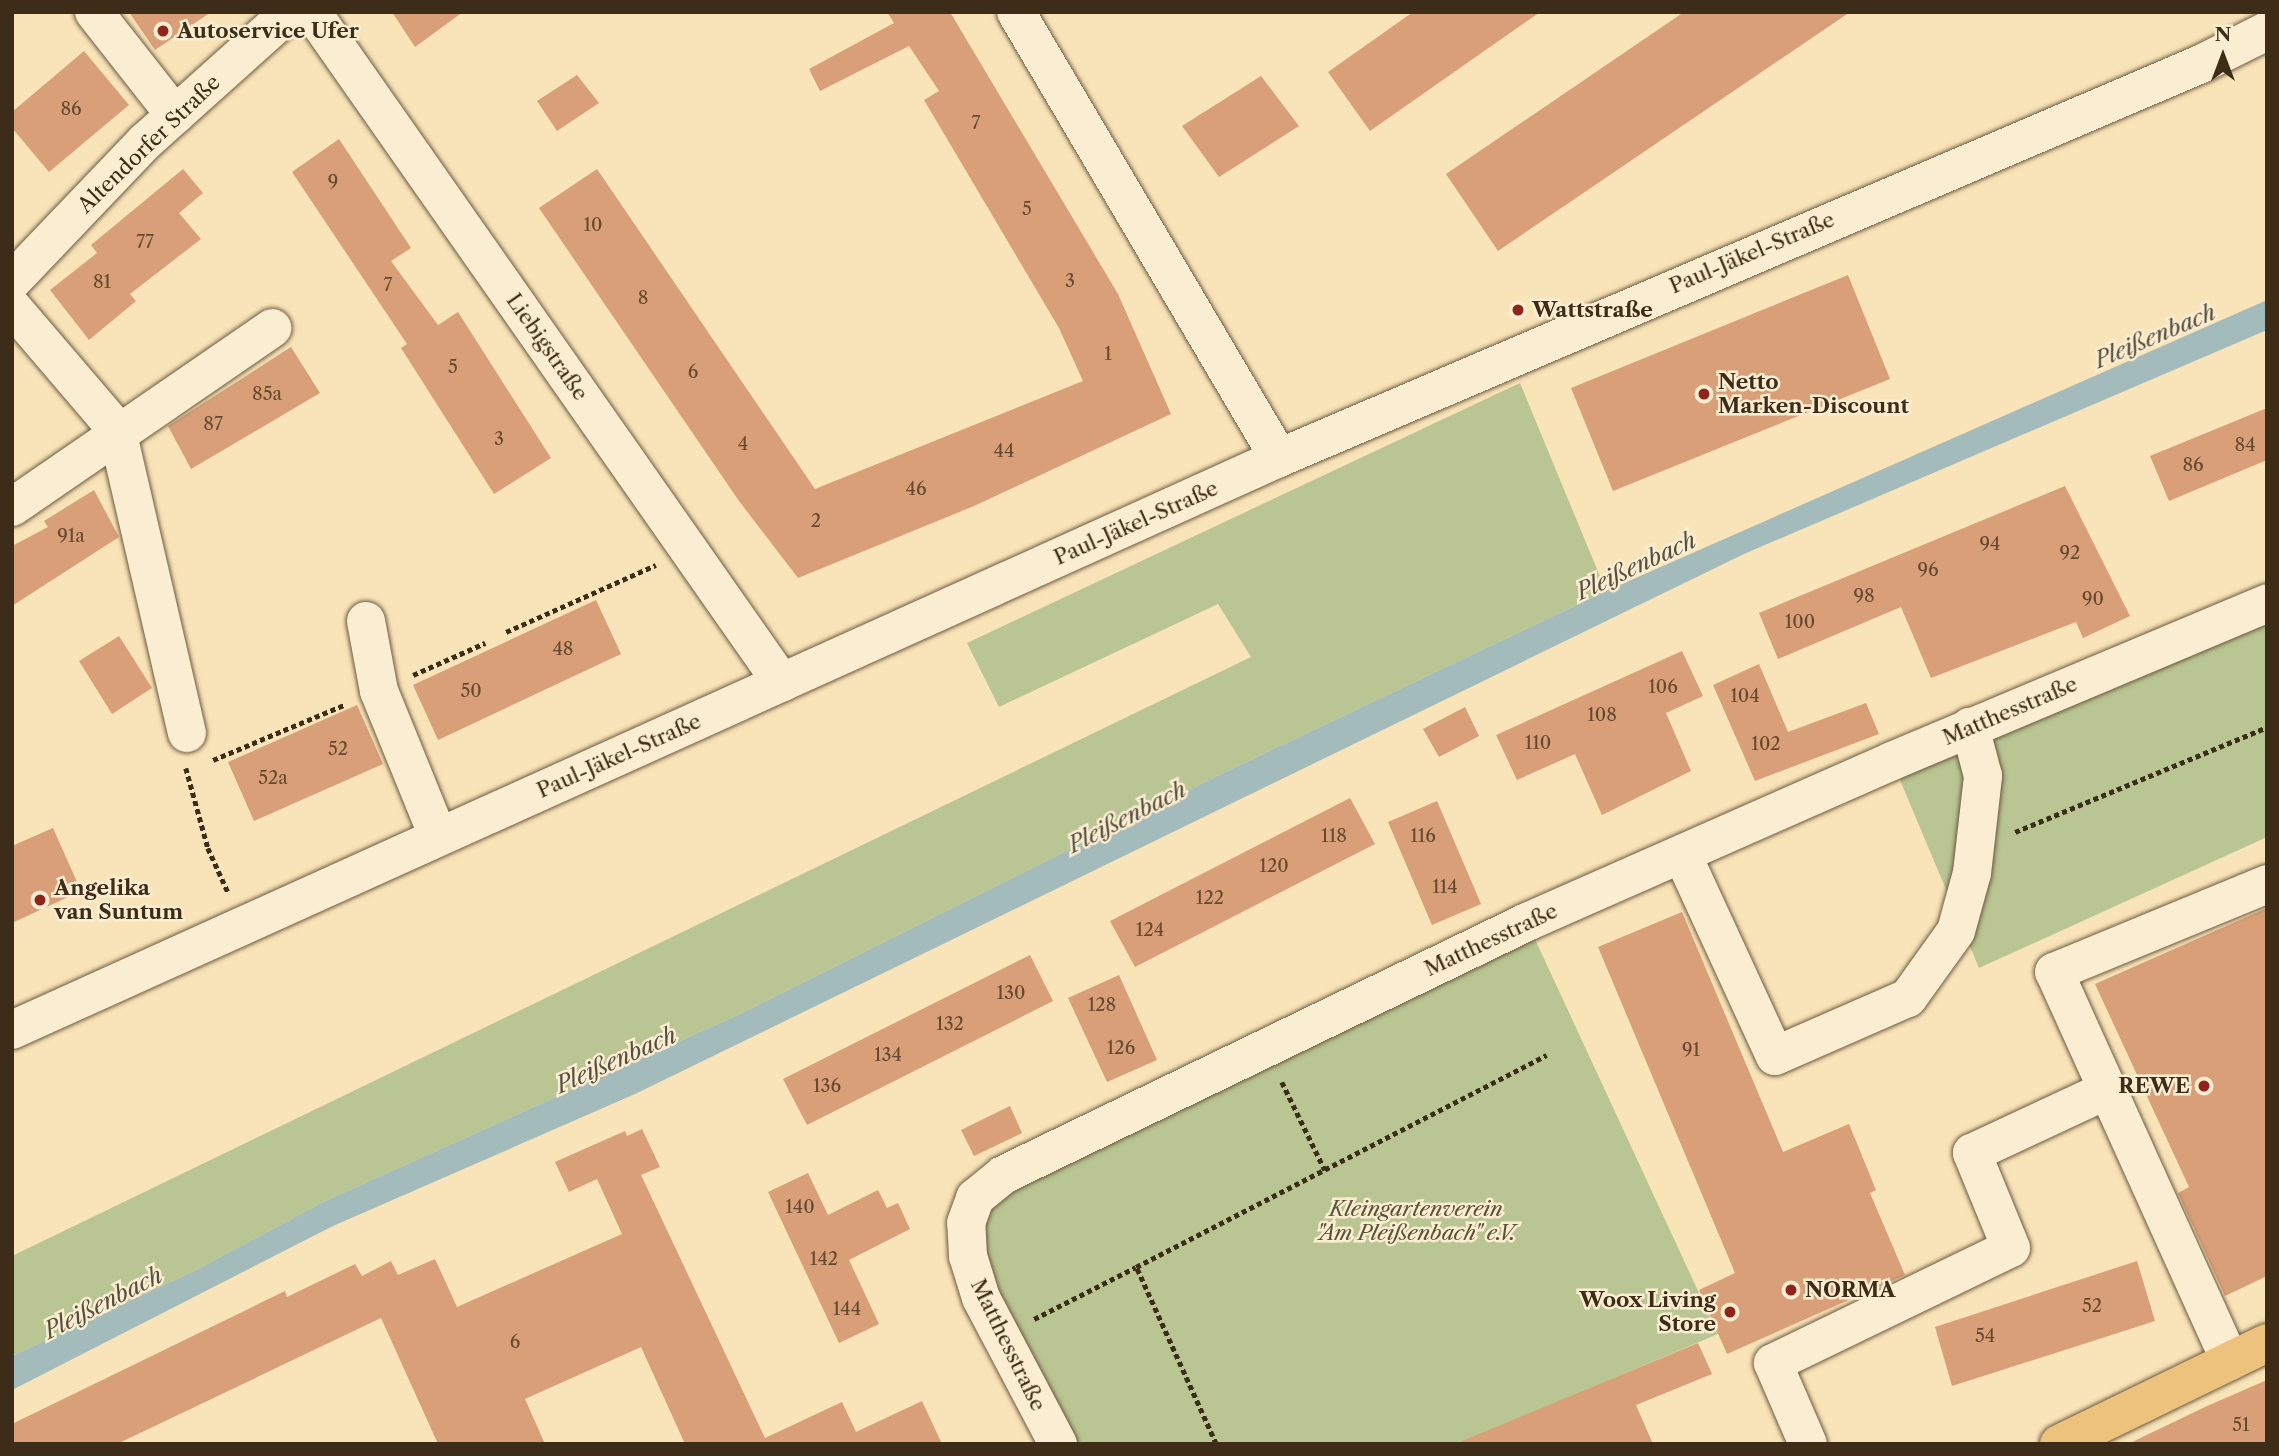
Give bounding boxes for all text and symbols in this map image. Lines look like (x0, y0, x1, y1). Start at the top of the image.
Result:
place label: Autoservice Ufer (177, 18, 359, 44)
north arrow (2188, 21, 2258, 91)
marker: Autoservice Ufer (155, 23, 171, 39)
text: N (2215, 23, 2231, 46)
street label: Altendorfer Straße (73, 70, 225, 218)
house number: 86 (60, 98, 82, 120)
house number: 7 (972, 112, 980, 134)
house number: 9 (328, 171, 338, 193)
house number: 5 (1022, 198, 1032, 220)
street label: Paul-Jäkel-Straße (1666, 207, 1838, 299)
house number: 10 (584, 214, 602, 236)
house number: 77 (136, 231, 154, 253)
house number: 3 (1065, 270, 1075, 292)
house number: 81 (93, 271, 111, 293)
house number: 7 (384, 274, 392, 296)
house number: 8 (638, 287, 648, 309)
street label: Liebigstraße (501, 289, 593, 405)
place label: Wattstraße (1532, 297, 1653, 323)
water label: Pleißenbach (2090, 298, 2220, 374)
marker: Wattstraße (1510, 302, 1526, 318)
house number: 1 (1104, 343, 1112, 365)
house number: 5 (448, 356, 458, 378)
house number: 6 (688, 361, 698, 383)
place label: Netto Marken-Discount (1718, 369, 1909, 419)
house number: 85a (252, 383, 282, 405)
marker: Netto Marken-Discount (1696, 386, 1712, 402)
house number: 87 (203, 413, 223, 435)
house number: 3 (494, 428, 504, 450)
house number: 4 (738, 433, 748, 455)
house number: 84 (2234, 434, 2256, 456)
house number: 44 (994, 440, 1014, 462)
house number: 86 (2182, 454, 2204, 476)
street label: Paul-Jäkel-Straße (1050, 476, 1222, 570)
house number: 46 (906, 478, 926, 500)
house number: 2 (811, 510, 821, 532)
house number: 91a (57, 525, 85, 547)
water label: Pleißenbach (1572, 526, 1700, 606)
house number: 94 (1980, 533, 2000, 555)
house number: 92 (2060, 542, 2080, 564)
house number: 96 (1917, 559, 1939, 581)
house number: 98 (1853, 585, 1875, 607)
house number: 90 (2082, 588, 2104, 610)
house number: 100 (1785, 611, 1815, 633)
house number: 48 (552, 638, 574, 660)
street label: Matthesstraße (1939, 671, 2081, 751)
house number: 106 (1648, 676, 1678, 698)
house number: 50 (460, 680, 482, 702)
house number: 104 (1730, 685, 1760, 707)
house number: 108 (1587, 704, 1617, 726)
street label: Paul-Jäkel-Straße (533, 709, 705, 803)
house number: 110 (1525, 732, 1551, 754)
house number: 102 (1751, 733, 1781, 755)
house number: 52 (328, 738, 348, 760)
house number: 52a (258, 767, 288, 789)
water label: Pleißenbach (1063, 775, 1191, 859)
house number: 118 (1321, 825, 1347, 847)
house number: 116 (1410, 825, 1436, 847)
house number: 120 (1259, 855, 1289, 877)
place label: Angelika van Suntum (54, 875, 183, 925)
house number: 114 (1432, 876, 1458, 898)
house number: 122 (1196, 887, 1224, 909)
marker: Angelika van Suntum (32, 892, 48, 908)
street label: Matthesstraße (1421, 898, 1561, 982)
house number: 124 (1136, 919, 1164, 941)
house number: 130 (997, 982, 1025, 1004)
house number: 128 (1088, 994, 1116, 1016)
house number: 132 (936, 1013, 964, 1035)
water label: Pleißenbach (551, 1021, 681, 1099)
house number: 126 (1107, 1037, 1135, 1059)
house number: 91 (1682, 1039, 1700, 1061)
house number: 134 (874, 1044, 902, 1066)
place label: REWE (2118, 1073, 2190, 1099)
house number: 136 (813, 1075, 841, 1097)
marker: REWE (2196, 1078, 2212, 1094)
house number: 140 (785, 1196, 815, 1218)
park label: Kleingartenverein "Am Pleißenbach" e.V. (1316, 1196, 1516, 1246)
house number: 142 (810, 1248, 838, 1270)
water label: Pleißenbach (39, 1261, 167, 1345)
street label: Matthesstraße (965, 1275, 1051, 1415)
place label: NORMA (1805, 1277, 1896, 1303)
marker: NORMA (1783, 1282, 1799, 1298)
place label: Woox Living Store (1579, 1287, 1716, 1337)
house number: 52 (2082, 1295, 2102, 1317)
house number: 144 (833, 1298, 861, 1320)
marker: Woox Living Store (1722, 1304, 1738, 1320)
house number: 54 (1975, 1325, 1995, 1347)
house number: 6 (510, 1331, 520, 1353)
house number: 51 (2232, 1414, 2250, 1436)

